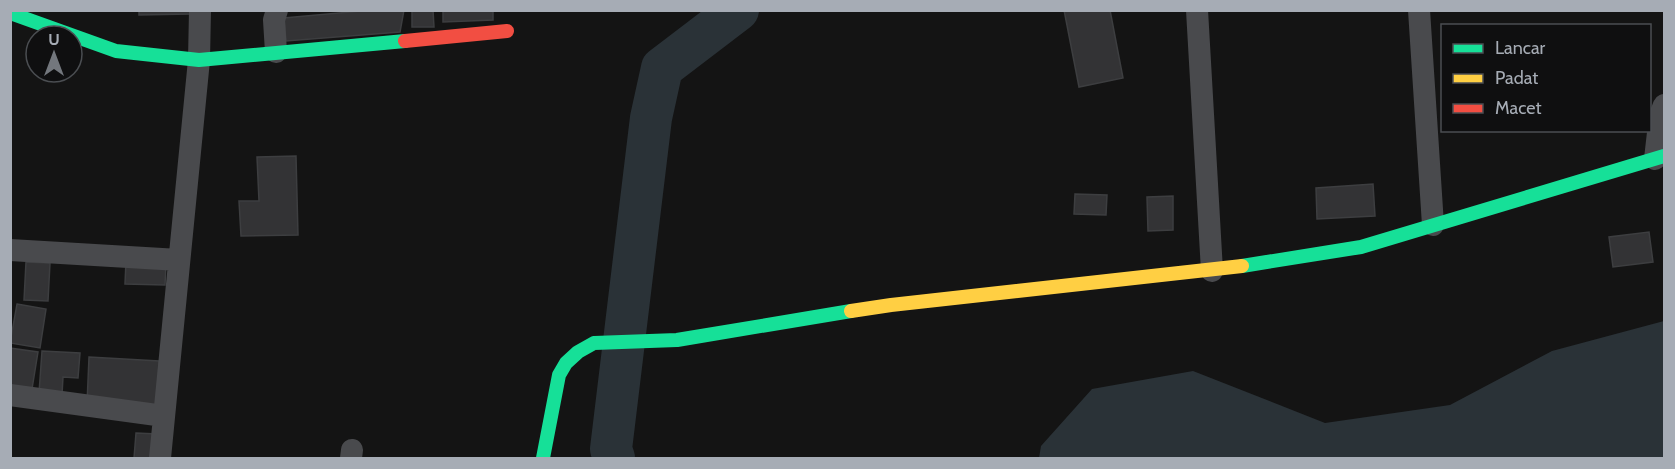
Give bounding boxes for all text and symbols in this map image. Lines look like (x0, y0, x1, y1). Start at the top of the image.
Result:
north arrow (24, 24, 84, 84)
legend (1441, 24, 1651, 132)
text: U (48, 30, 60, 49)
text: Lancar (1495, 37, 1546, 59)
text: Padat (1495, 67, 1538, 89)
text: Macet (1495, 97, 1541, 119)

